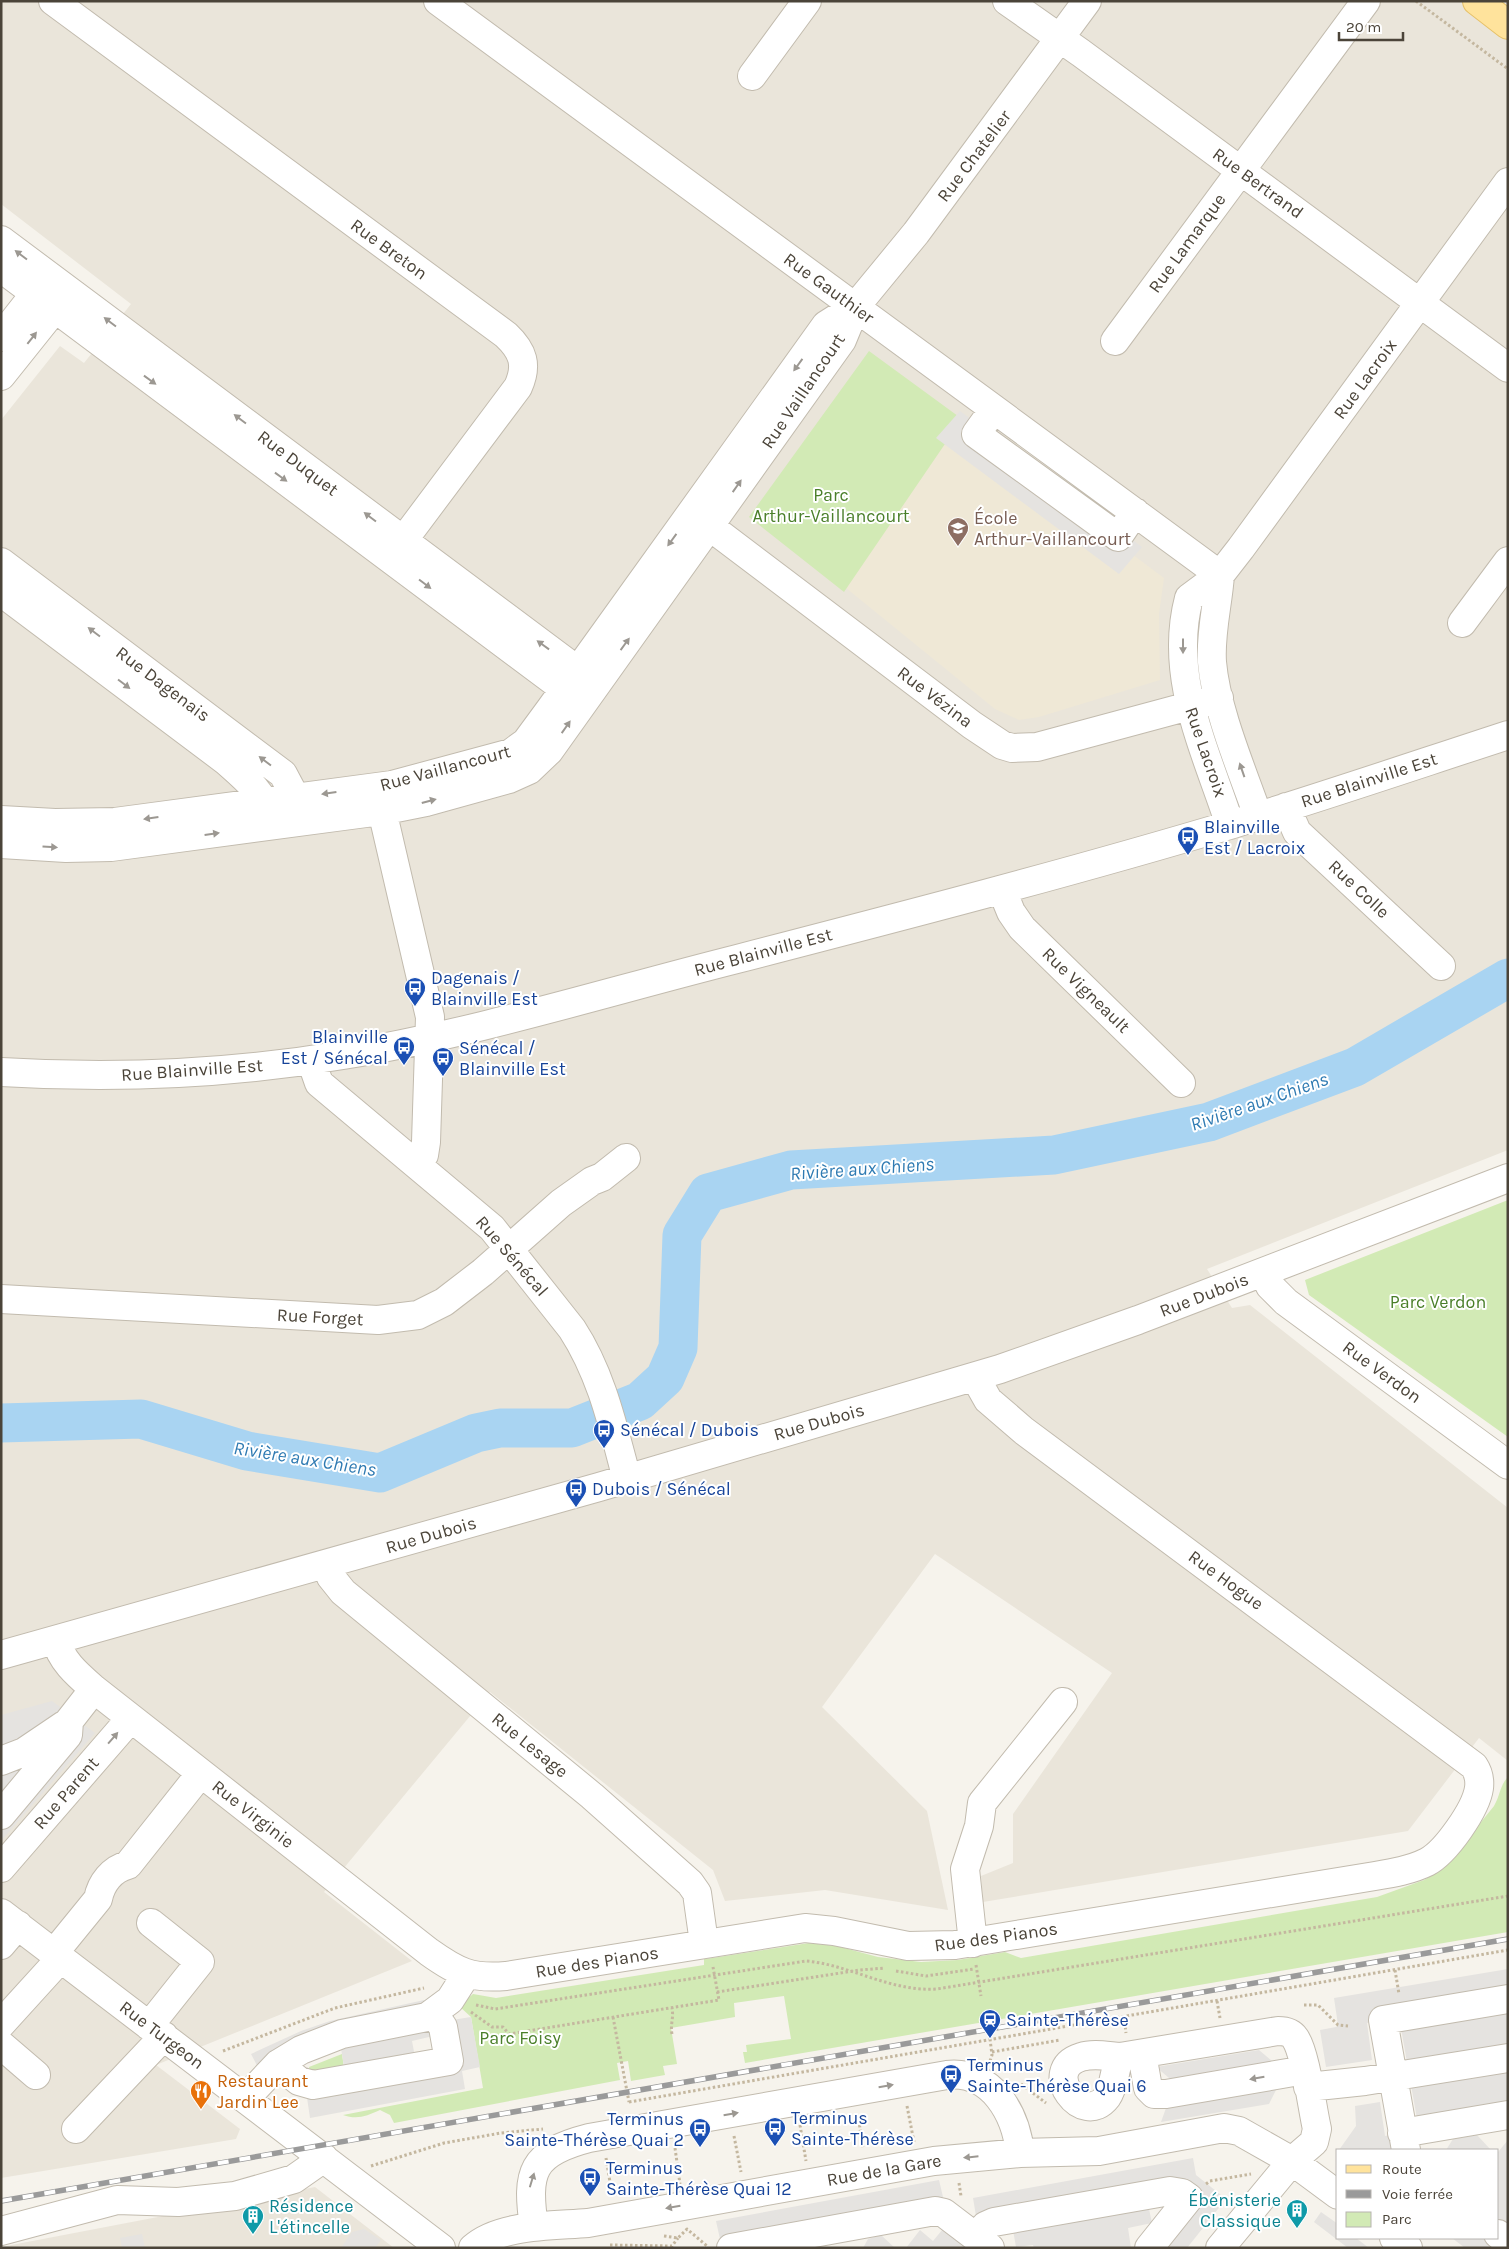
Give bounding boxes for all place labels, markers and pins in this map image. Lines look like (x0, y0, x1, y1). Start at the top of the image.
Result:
place label: École Arthur-Vaillancourt (974, 506, 1131, 550)
school or university icon: École Arthur-Vaillancourt (946, 516, 970, 547)
place label: Blainville Est / Lacroix (1204, 816, 1305, 859)
bus stop icon: Blainville Est / Lacroix (1176, 825, 1200, 856)
place label: Dagenais / Blainville Est (431, 967, 538, 1010)
bus stop icon: Dagenais / Blainville Est (403, 976, 427, 1007)
place label: Blainville Est / Sénécal (281, 1026, 388, 1069)
bus stop icon: Blainville Est / Sénécal (392, 1035, 416, 1066)
place label: Sénécal / Blainville Est (459, 1037, 566, 1080)
bus stop icon: Sénécal / Blainville Est (431, 1046, 455, 1077)
bus stop icon: Sénécal / Dubois (592, 1418, 616, 1449)
place label: Sénécal / Dubois (620, 1419, 759, 1441)
bus stop icon: Dubois / Sénécal (564, 1477, 588, 1508)
place label: Dubois / Sénécal (592, 1478, 731, 1500)
station icon: Sainte-Thérèse (978, 2008, 1002, 2039)
place label: Sainte-Thérèse (1006, 2009, 1129, 2031)
place label: Terminus Sainte-Thérèse Quai 6 (967, 2054, 1147, 2097)
bus stop icon: Terminus Sainte-Thérèse Quai 6 (939, 2063, 963, 2094)
place label: Restaurant Jardin Lee (217, 2070, 309, 2113)
restaurant icon: Restaurant Jardin Lee (189, 2079, 213, 2110)
place label: Terminus Sainte-Thérèse (791, 2107, 914, 2150)
place label: Terminus Sainte-Thérèse Quai 2 (504, 2108, 684, 2151)
bus stop icon: Terminus Sainte-Thérèse (763, 2116, 787, 2147)
bus stop icon: Terminus Sainte-Thérèse Quai 2 (688, 2117, 712, 2148)
place label: Terminus Sainte-Thérèse Quai 12 (606, 2157, 792, 2200)
bus stop icon: Terminus Sainte-Thérèse Quai 12 (578, 2166, 602, 2197)
place label: Ébénisterie Classique (1188, 2188, 1281, 2232)
place label: Résidence L'étincelle (269, 2195, 353, 2238)
building icon: Ébénisterie Classique (1285, 2198, 1309, 2229)
building icon: Résidence L'étincelle (241, 2204, 265, 2235)

